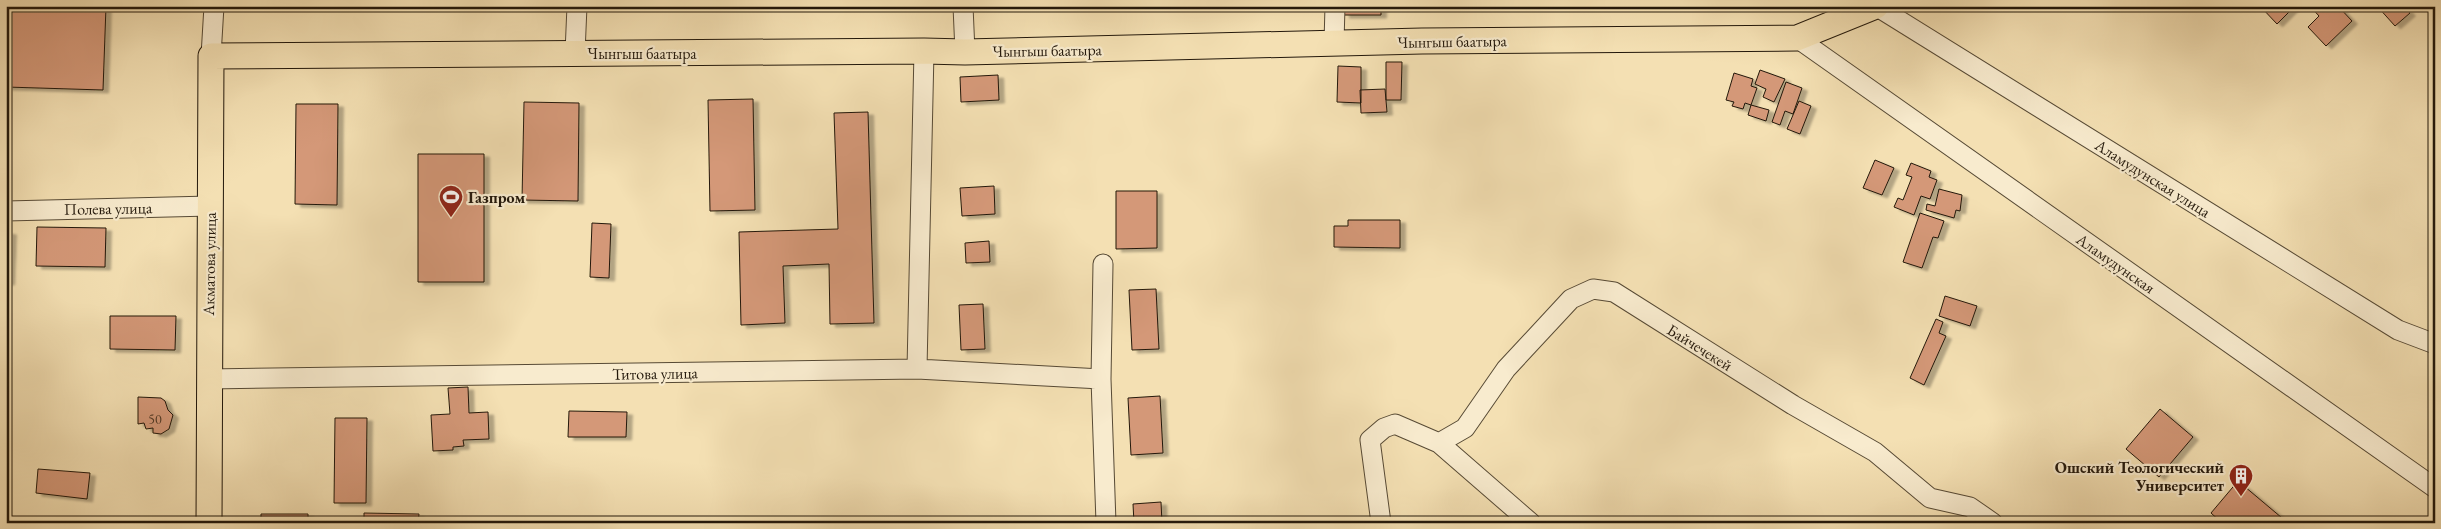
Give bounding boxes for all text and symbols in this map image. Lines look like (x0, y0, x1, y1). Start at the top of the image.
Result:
street label: Чынгыш баатыра (1397, 30, 1507, 53)
street label: Чынгыш баатыра (992, 39, 1102, 62)
street label: Чынгыш баатыра (587, 43, 697, 64)
street label: Аламудунская улица (2090, 134, 2215, 223)
sports icon: Газпром (438, 184, 464, 218)
place label: Газпром (468, 187, 526, 208)
street label: Полева улица (64, 197, 153, 220)
street label: Акматова улица (198, 212, 221, 317)
street label: Аламудунская (2071, 228, 2159, 298)
street label: Байчечекей (1663, 319, 1737, 376)
street label: Титова улица (612, 362, 699, 385)
house number: 50 (148, 410, 162, 428)
place label: Ошский Теологический Университет (2055, 457, 2225, 496)
building icon: Ошский Теологический Университет (2228, 463, 2254, 497)

